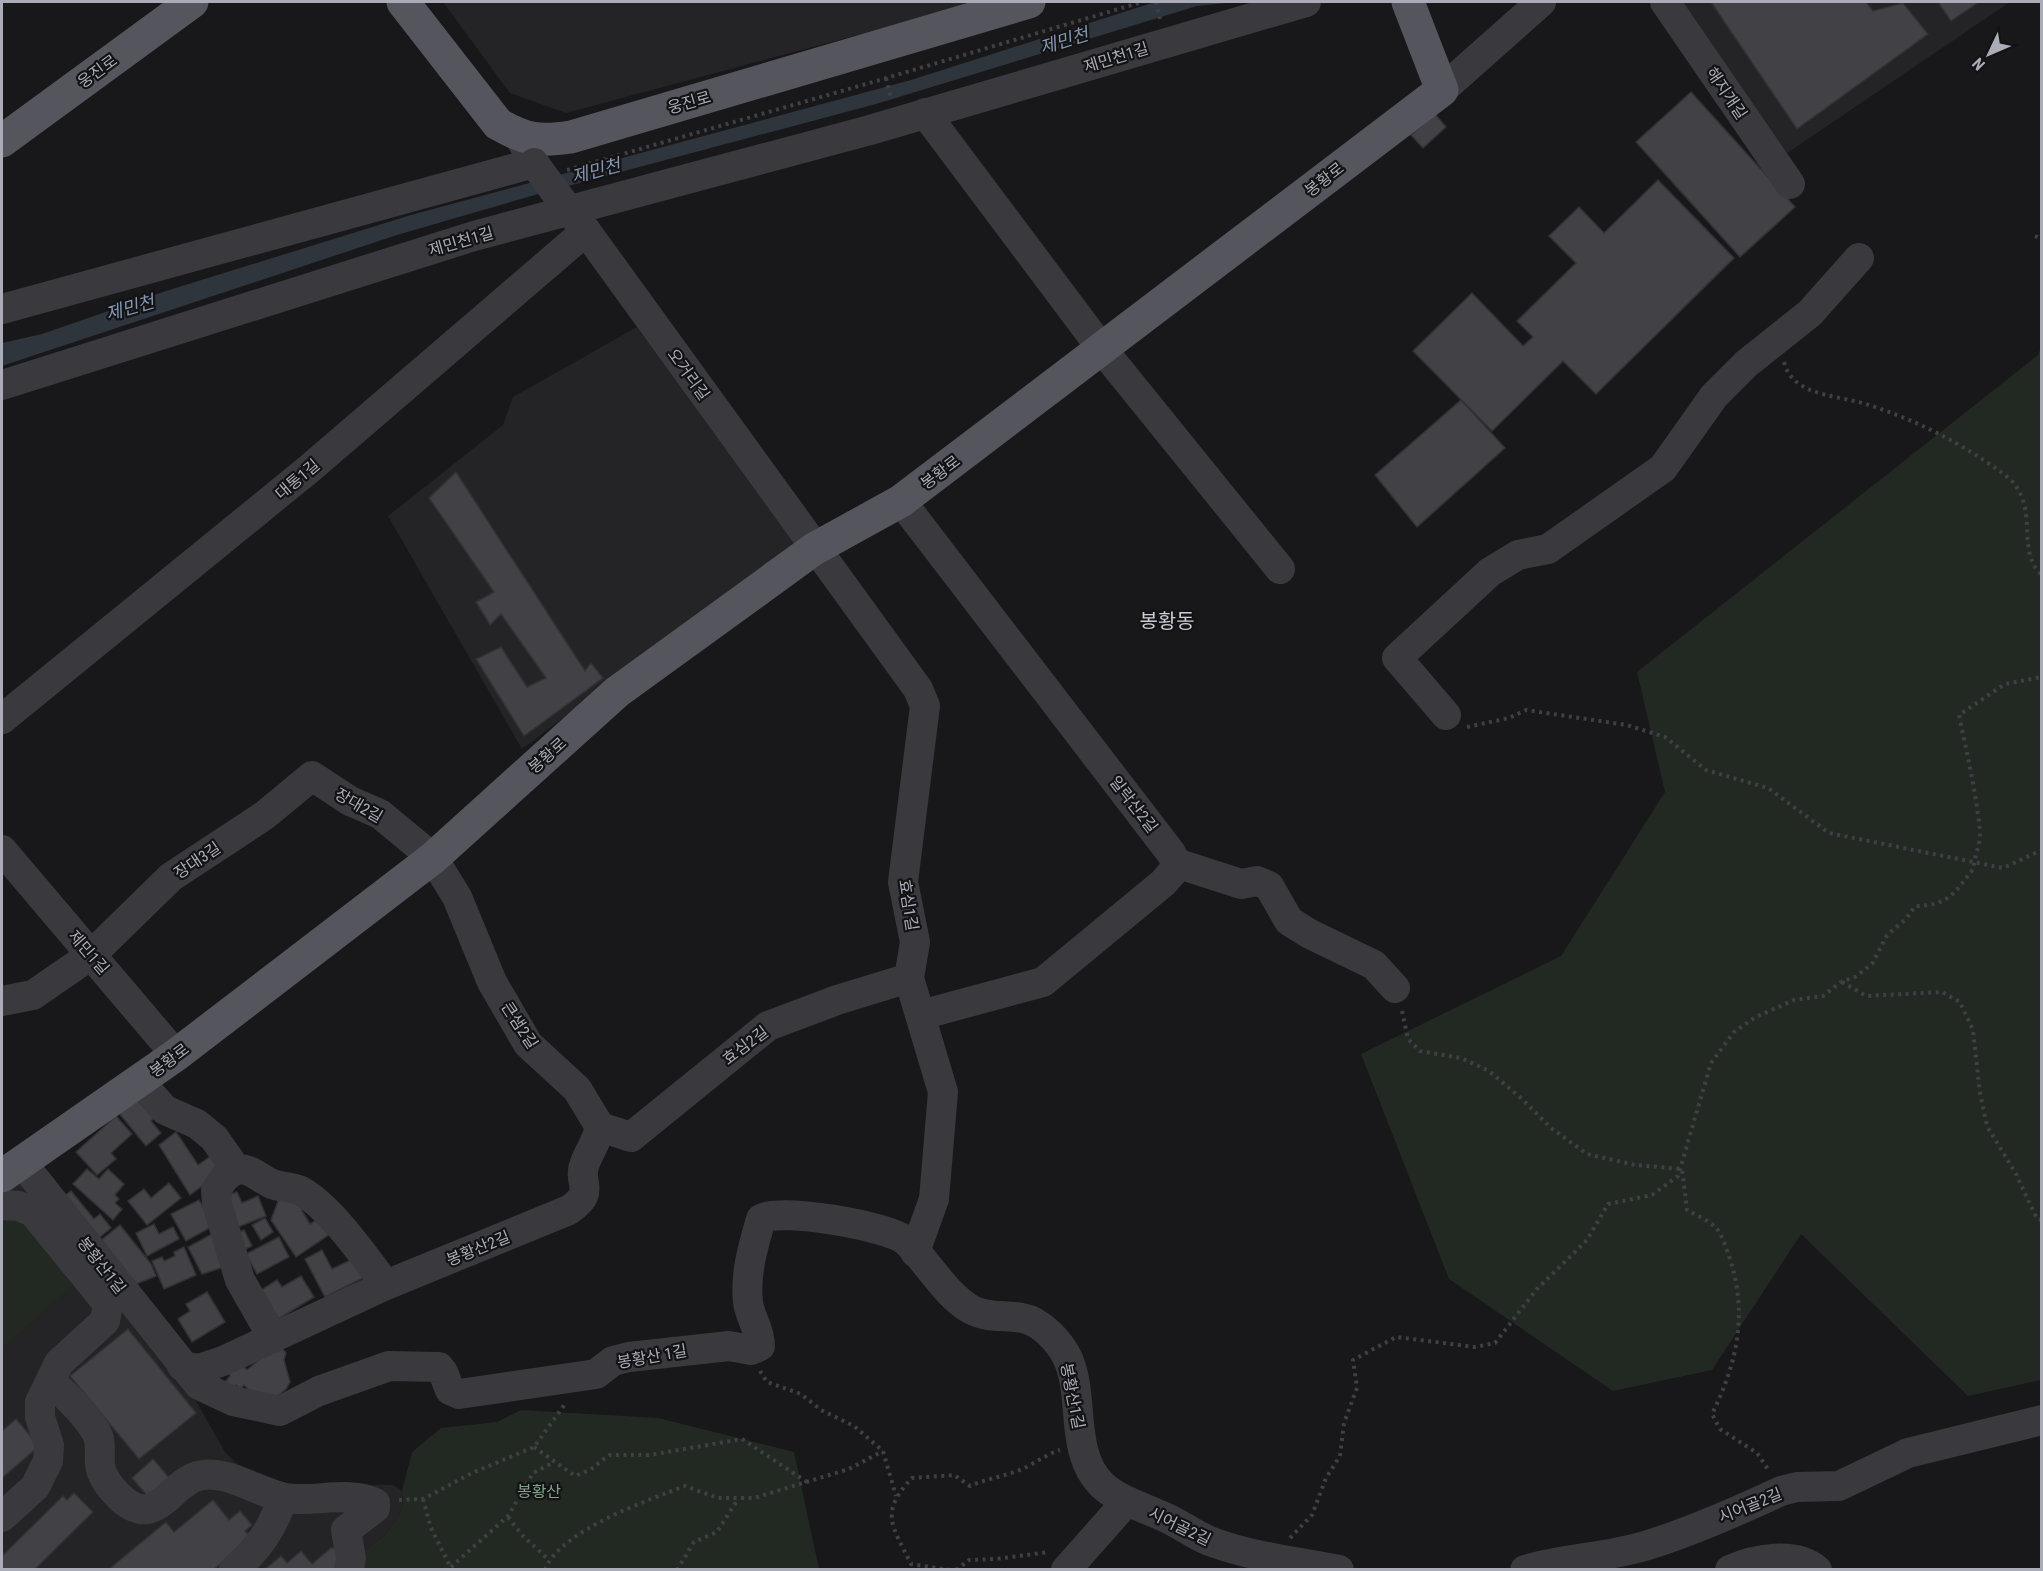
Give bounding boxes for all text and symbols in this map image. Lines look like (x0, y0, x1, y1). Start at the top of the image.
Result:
water label: 제민천 (1037, 23, 1093, 58)
north arrow (1959, 24, 2019, 84)
street label: 제민천1길 (1081, 39, 1151, 76)
street label: 웅진로 (74, 51, 121, 92)
text: N (1968, 54, 1989, 74)
street label: 해지개길 (1702, 64, 1751, 123)
street label: 웅진로 (665, 87, 713, 118)
water label: 제민천 (569, 153, 625, 187)
street label: 봉황로 (1301, 158, 1348, 200)
street label: 제민천1길 (426, 223, 496, 260)
water label: 제민천 (103, 290, 159, 324)
street label: 오거리길 (664, 345, 714, 404)
street label: 봉황로 (917, 451, 964, 493)
street label: 대통1길 (271, 455, 323, 503)
district label: 봉황동 (1139, 609, 1195, 633)
street label: 봉황로 (525, 733, 570, 777)
street label: 일락산2길 (1106, 772, 1162, 836)
street label: 장대2길 (331, 784, 386, 827)
street label: 장대3길 (170, 838, 224, 883)
street label: 효심1길 (895, 878, 922, 932)
street label: 제민1길 (64, 926, 113, 978)
street label: 큰샘2길 (497, 998, 542, 1052)
street label: 효심2길 (719, 1022, 772, 1069)
street label: 봉황로 (146, 1039, 193, 1081)
street label: 봉황산2길 (444, 1227, 513, 1270)
street label: 봉황산1길 (74, 1233, 130, 1297)
street label: 봉황산 1길 (616, 1341, 688, 1372)
street label: 봉황산1길 (1057, 1362, 1088, 1431)
park label: 봉황산 (517, 1482, 561, 1501)
street label: 시어골2길 (1716, 1484, 1785, 1527)
street label: 시어골2길 (1146, 1503, 1214, 1550)

